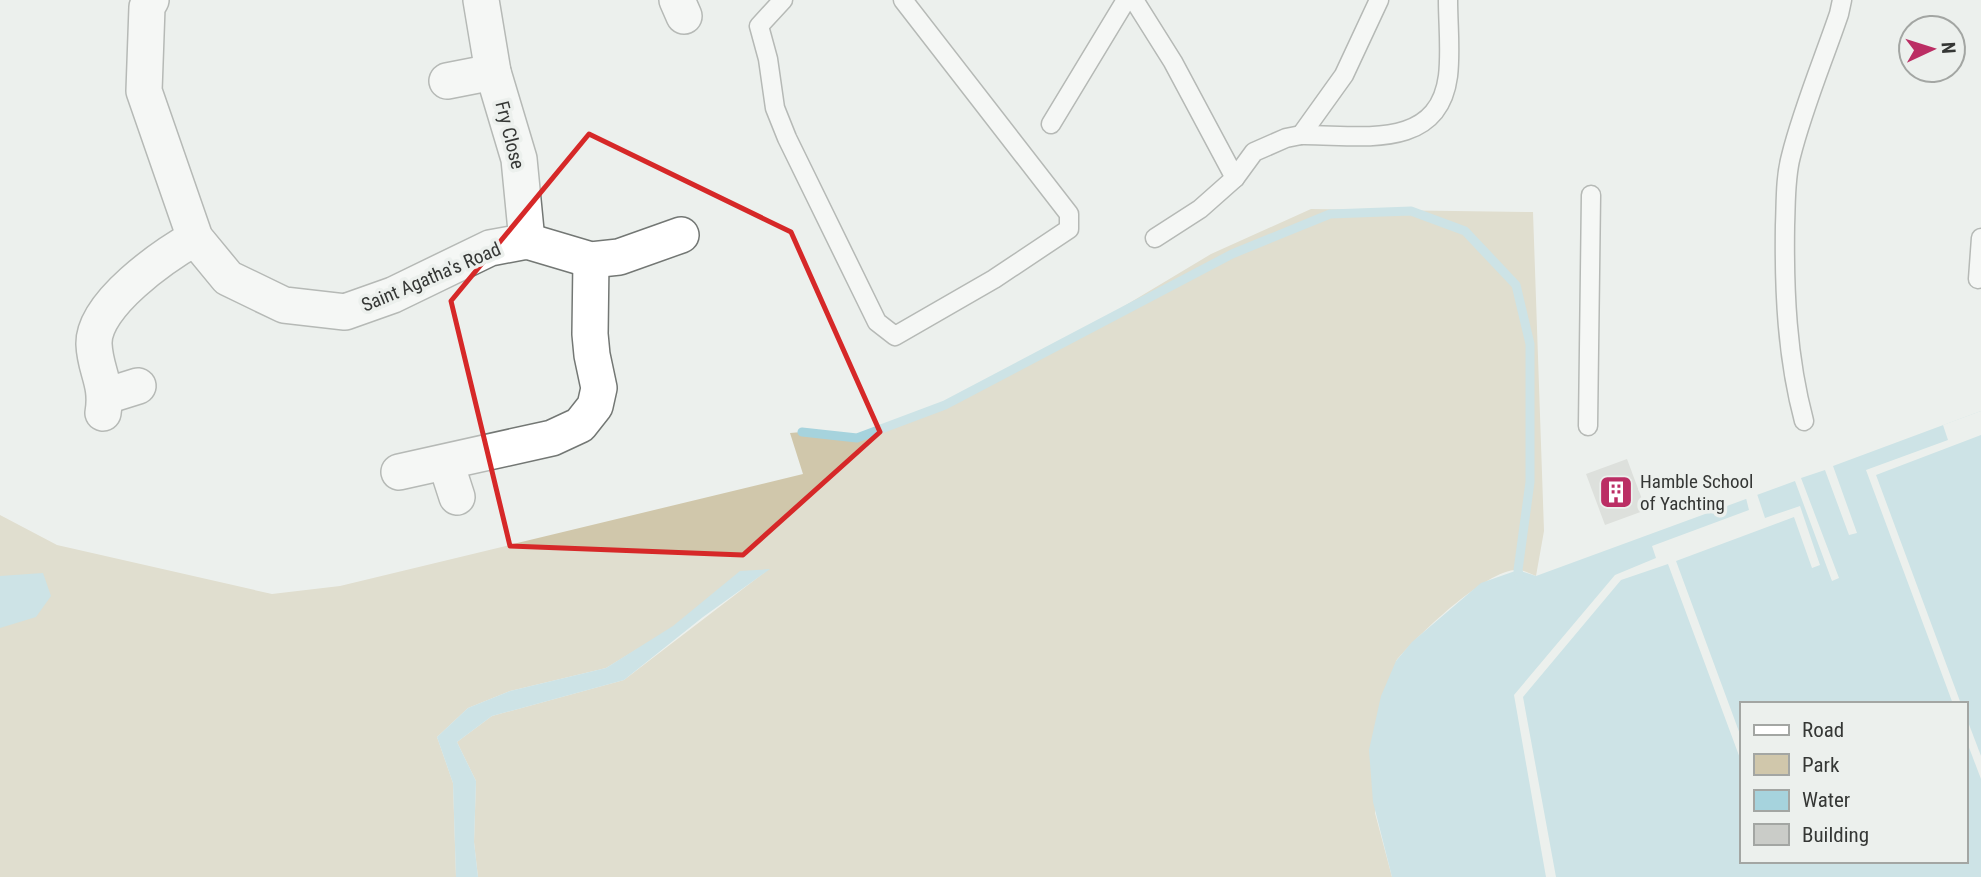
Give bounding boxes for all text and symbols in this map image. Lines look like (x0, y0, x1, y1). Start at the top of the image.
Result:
north arrow (1897, 14, 1967, 84)
text: N (1937, 41, 1960, 54)
street label: Fry Close (490, 99, 530, 172)
street label: Saint Agatha's Road (358, 237, 504, 317)
place label: Hamble School of Yachting (1640, 470, 1753, 515)
building icon: Hamble School of Yachting (1597, 473, 1635, 511)
legend (1740, 702, 1967, 863)
text: Road (1802, 718, 1844, 742)
text: Park (1802, 753, 1840, 777)
text: Water (1802, 788, 1850, 812)
text: Building (1802, 823, 1869, 847)

